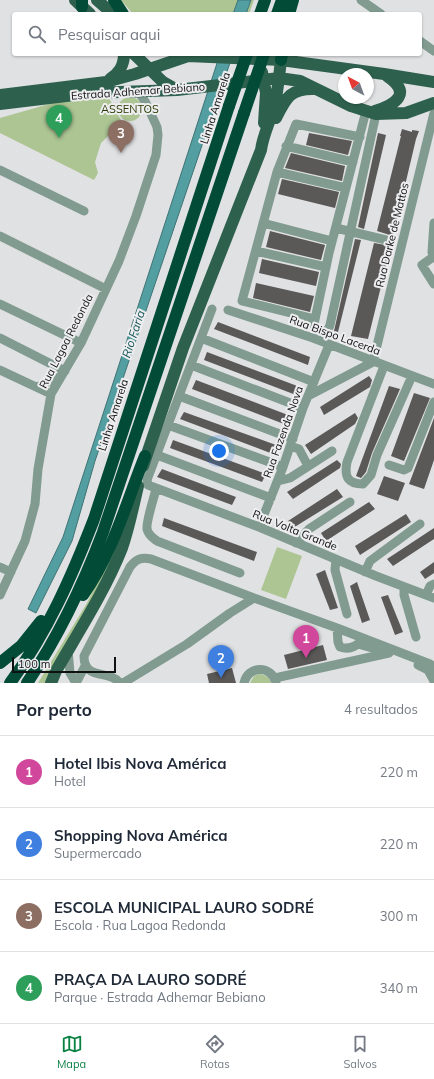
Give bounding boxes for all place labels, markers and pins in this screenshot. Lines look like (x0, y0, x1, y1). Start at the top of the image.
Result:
pin: 4 (46, 105, 72, 138)
pin: 3 (108, 120, 134, 153)
pin: 1 (293, 625, 319, 658)
pin: 2 (208, 645, 234, 678)

